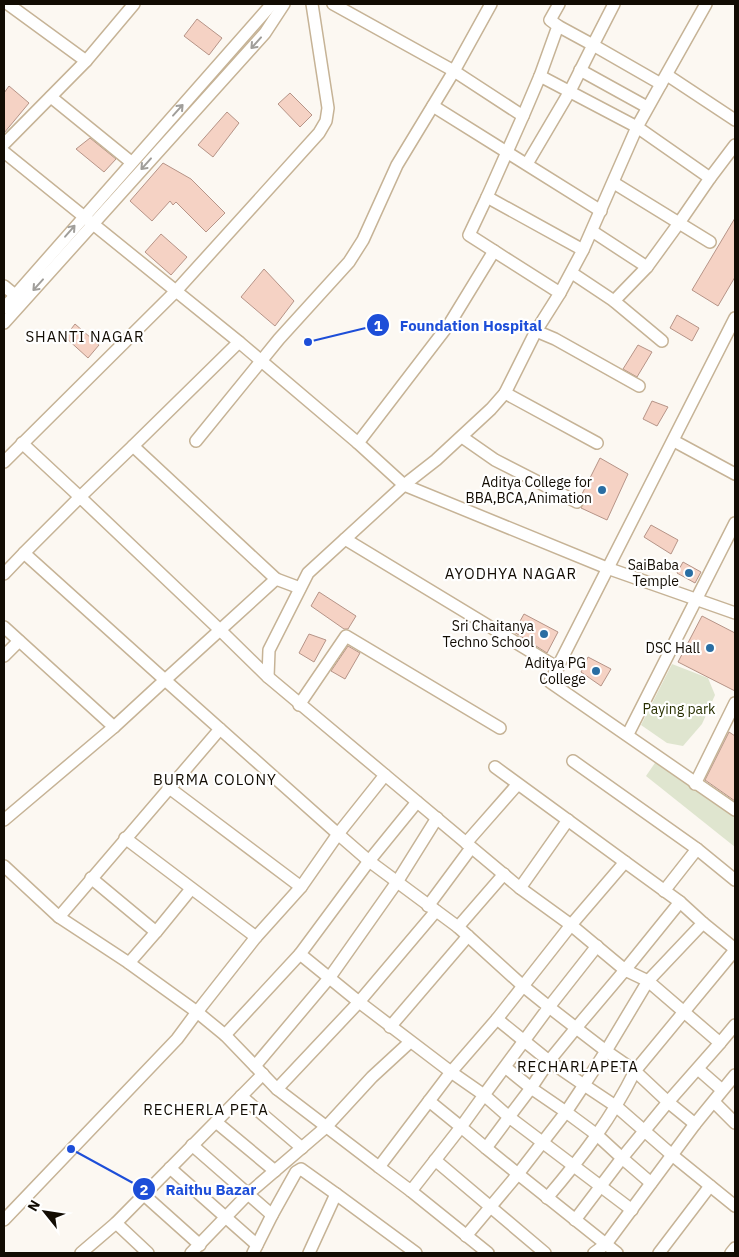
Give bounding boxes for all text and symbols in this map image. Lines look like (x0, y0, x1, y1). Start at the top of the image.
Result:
one-way arrow (250, 37, 262, 50)
one-way arrow (173, 104, 184, 117)
one-way arrow (141, 157, 152, 170)
one-way arrow (64, 225, 76, 238)
one-way arrow (32, 278, 44, 291)
callout: Foundation Hospital (365, 310, 553, 340)
text: 1 (373, 316, 383, 335)
text: Foundation Hospital (400, 316, 543, 335)
district label: SHANTI NAGAR (25, 327, 145, 346)
place label: Aditya College for BBA,BCA,Animation (465, 473, 592, 507)
marker: Aditya College for BBA,BCA,Animation (596, 484, 608, 496)
place label: SaiBaba Temple (628, 556, 680, 590)
district label: AYODHYA NAGAR (445, 564, 577, 583)
marker: SaiBaba Temple (683, 567, 695, 579)
place label: Sri Chaitanya Techno School (443, 617, 535, 651)
marker: Sri Chaitanya Techno School (538, 628, 550, 640)
place label: DSC Hall (646, 639, 700, 657)
marker: DSC Hall (704, 642, 716, 654)
place label: Aditya PG College (525, 654, 586, 688)
marker: Aditya PG College (590, 665, 602, 677)
park label: Paying park (643, 700, 716, 718)
district label: BURMA COLONY (153, 770, 277, 789)
district label: RECHARLAPETA (517, 1057, 639, 1076)
district label: RECHERLA PETA (143, 1100, 269, 1119)
callout: Raithu Bazar (131, 1174, 267, 1204)
text: 2 (139, 1180, 149, 1199)
text: Raithu Bazar (166, 1180, 256, 1199)
north arrow (20, 1187, 70, 1237)
text: N (23, 1197, 44, 1214)

